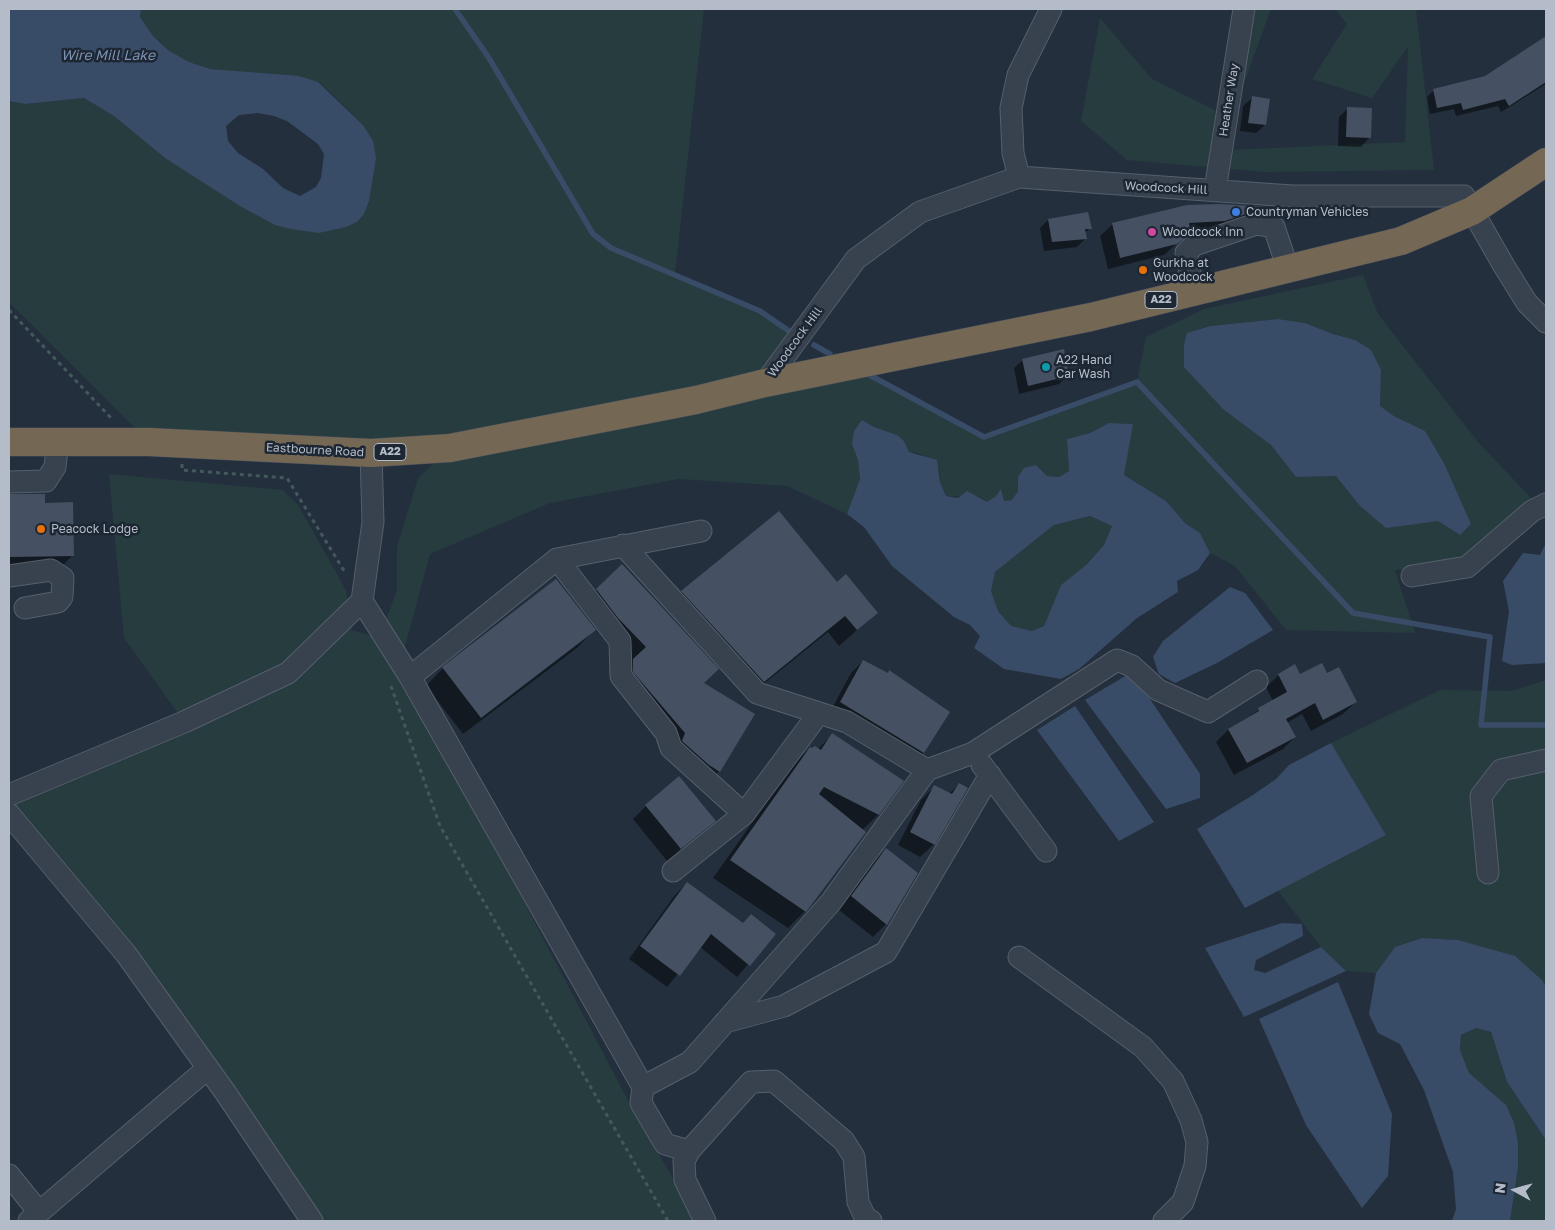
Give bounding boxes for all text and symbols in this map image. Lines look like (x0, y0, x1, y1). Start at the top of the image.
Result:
water label: Wire Mill Lake (61, 48, 155, 64)
street label: Heather Way (1216, 62, 1242, 138)
street label: Woodcock Hill (1124, 179, 1208, 197)
place label: Countryman Vehicles (1246, 205, 1369, 219)
marker: Countryman Vehicles (1230, 206, 1242, 218)
place label: Woodcock Inn (1162, 225, 1243, 239)
marker: Woodcock Inn (1146, 226, 1158, 238)
place label: Gurkha at Woodcock (1153, 256, 1213, 284)
marker: Gurkha at Woodcock (1137, 264, 1149, 276)
road number: A22 (1145, 292, 1177, 308)
street label: Woodcock Hill (765, 304, 825, 380)
place label: A22 Hand Car Wash (1056, 353, 1112, 381)
marker: A22 Hand Car Wash (1040, 361, 1052, 373)
street label: Eastbourne Road (265, 440, 365, 460)
road number: A22 (374, 444, 406, 461)
place label: Peacock Lodge (51, 522, 138, 536)
marker: Peacock Lodge (35, 523, 47, 535)
north arrow (1490, 1165, 1540, 1215)
text: N (1491, 1182, 1509, 1194)

